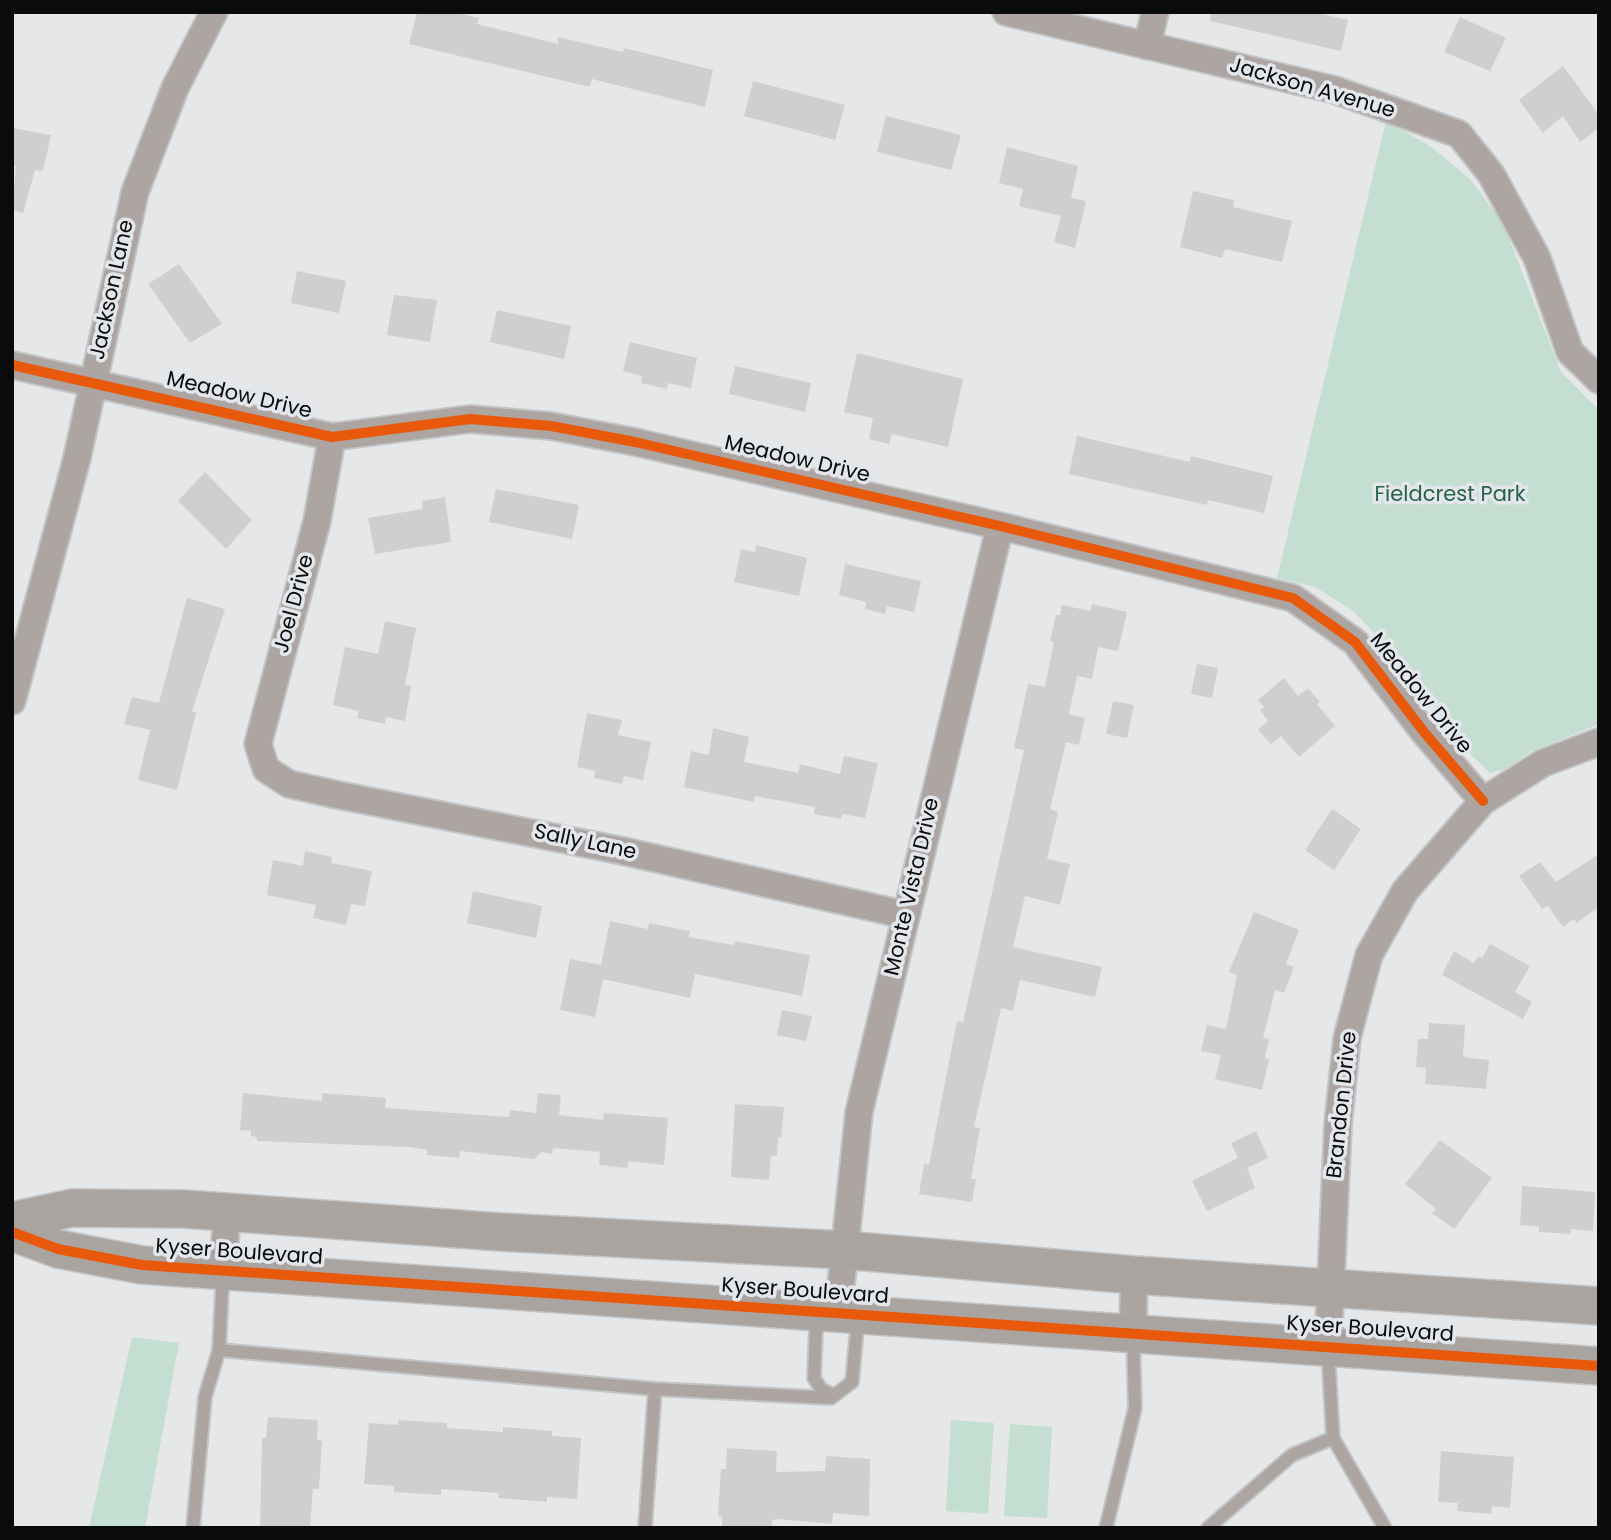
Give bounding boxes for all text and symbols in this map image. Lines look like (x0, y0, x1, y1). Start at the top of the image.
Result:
street label: Jackson Avenue (1226, 53, 1398, 125)
street label: Jackson Lane (86, 218, 140, 362)
street label: Meadow Drive (164, 367, 314, 425)
street label: Meadow Drive (722, 431, 872, 489)
park label: Fieldcrest Park (1375, 483, 1525, 509)
street label: Joel Drive (270, 552, 320, 656)
street label: Meadow Drive (1364, 628, 1476, 760)
street label: Monte Vista Drive (880, 796, 946, 978)
street label: Sally Lane (532, 820, 638, 866)
street label: Brandon Drive (1323, 1030, 1363, 1180)
street label: Kyser Boulevard (154, 1235, 324, 1271)
street label: Kyser Boulevard (720, 1274, 890, 1310)
street label: Kyser Boulevard (1285, 1312, 1455, 1348)

